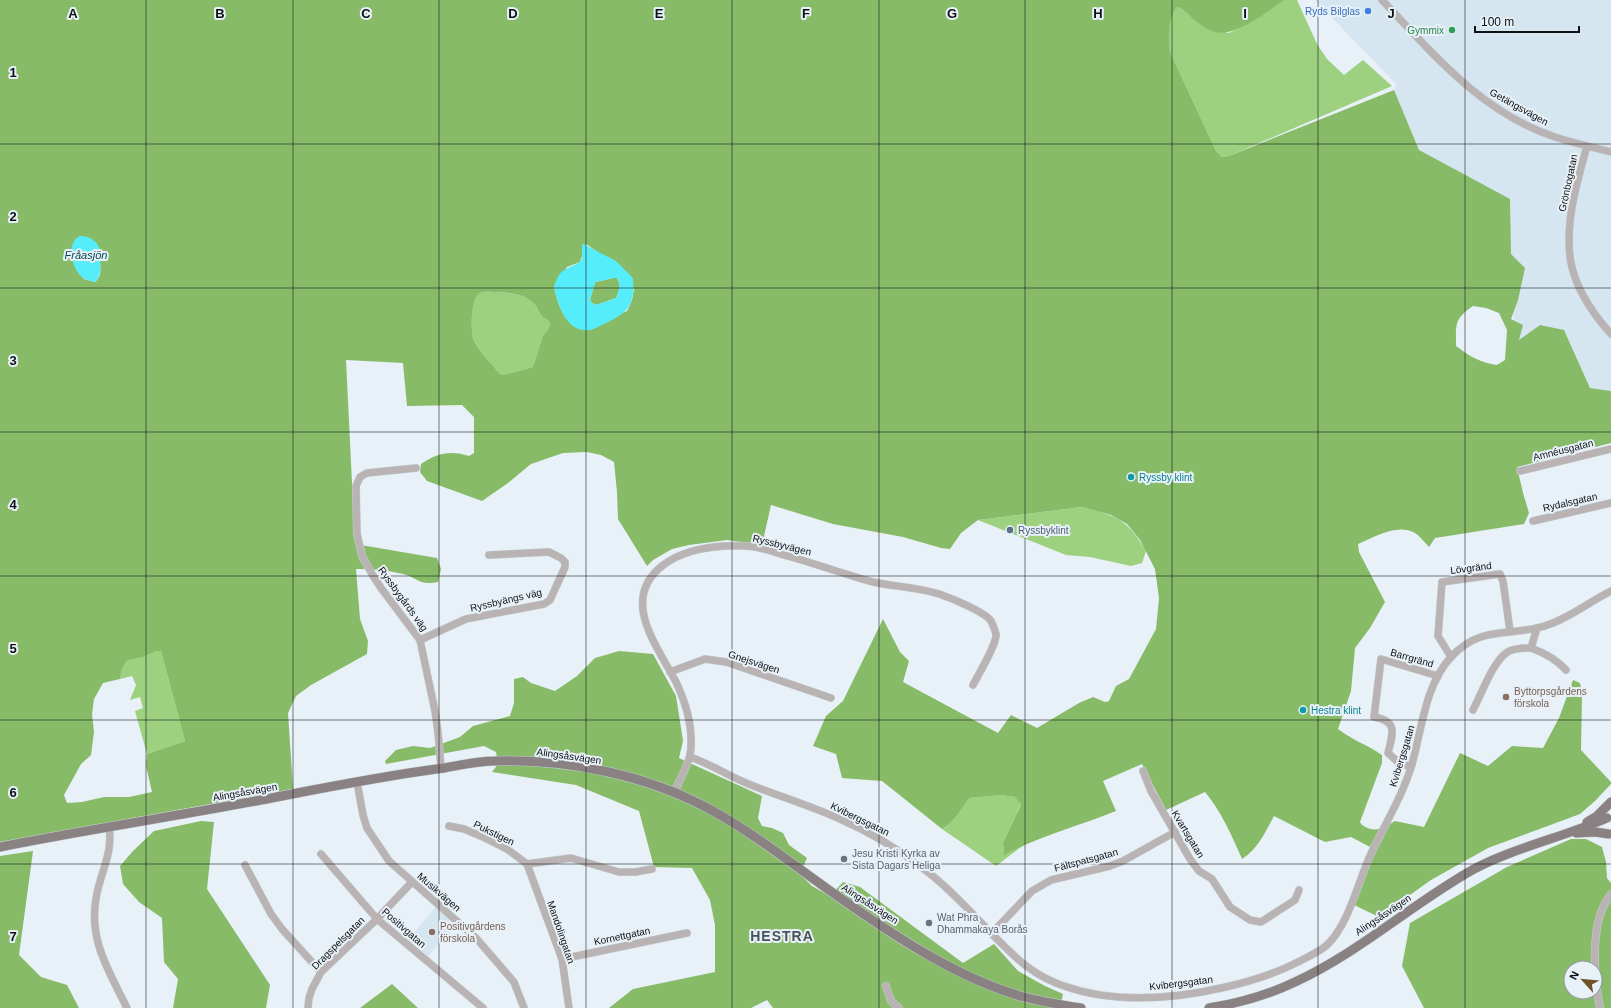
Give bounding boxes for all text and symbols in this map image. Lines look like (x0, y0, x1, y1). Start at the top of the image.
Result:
text: A (68, 6, 78, 21)
text: B (215, 6, 225, 21)
text: C (361, 6, 371, 21)
text: D (508, 6, 518, 21)
text: E (655, 6, 664, 21)
text: F (802, 6, 810, 21)
text: G (947, 6, 957, 21)
text: H (1093, 6, 1103, 21)
text: I (1243, 6, 1247, 21)
place label: Ryds Bilglas (1305, 6, 1360, 17)
marker: Ryds Bilglas (1363, 6, 1373, 16)
text: J (1387, 6, 1395, 21)
scale bar (1475, 8, 1579, 34)
text: 100 m (1481, 15, 1514, 29)
place label: Gymmix (1407, 25, 1444, 36)
marker: Gymmix (1447, 25, 1457, 35)
text: 1 (9, 65, 17, 80)
street label: Getängsvägen (1488, 86, 1550, 128)
street label: Grönbogatan (1557, 153, 1579, 213)
text: 2 (9, 209, 17, 224)
water label: Fråasjön (65, 249, 107, 261)
text: 3 (9, 353, 17, 368)
street label: Amnéusgatan (1532, 437, 1594, 463)
marker: Ryssby klint (1126, 472, 1136, 482)
place label: Ryssby klint (1139, 472, 1193, 483)
street label: Rydalsgatan (1542, 490, 1598, 514)
text: 4 (9, 497, 17, 512)
marker: Ryssbyklint (1005, 525, 1015, 535)
place label: Ryssbyklint (1018, 525, 1069, 536)
street label: Ryssbyvägen (752, 532, 812, 558)
street label: Lövgränd (1450, 560, 1492, 576)
street label: Ryssbygårds väg (376, 565, 430, 633)
street label: Ryssbyängs väg (469, 586, 543, 614)
text: 5 (9, 641, 17, 656)
street label: Barrgränd (1389, 647, 1435, 669)
street label: Gnejsvägen (727, 649, 781, 675)
place label: Byttorpsgårdens förskola (1514, 686, 1587, 709)
marker: Byttorpsgårdens förskola (1501, 692, 1511, 702)
marker: Hestra klint (1298, 705, 1308, 715)
place label: Hestra klint (1311, 705, 1361, 716)
street label: Kvibergsgatan (1387, 724, 1417, 788)
street label: Alingsåsvägen (536, 746, 602, 766)
street label: Alingsåsvägen (212, 781, 278, 803)
text: 6 (9, 785, 17, 800)
street label: Kvibergsgatan (829, 800, 891, 838)
street label: Kvartsgatan (1170, 808, 1206, 860)
street label: Pukstigen (472, 818, 516, 848)
street label: Fältspatsgatan (1053, 846, 1119, 874)
place label: Jesu Kristi Kyrka av Sista Dagars Heliga (852, 848, 941, 871)
marker: Jesu Kristi Kyrka av Sista Dagars Heliga (839, 854, 849, 864)
street label: Musikvägen (415, 870, 463, 914)
street label: Alingsåsvägen (840, 882, 900, 926)
street label: Alingsåsvägen (1353, 892, 1413, 938)
street label: Mandolingatan (545, 899, 577, 965)
street label: Positivgatan (380, 906, 428, 950)
place label: Wat Phra Dhammakaya Borås (937, 912, 1028, 935)
street label: Dragspelsgatan (309, 914, 367, 972)
marker: Wat Phra Dhammakaya Borås (924, 918, 934, 928)
place label: Positivgårdens förskola (440, 921, 506, 944)
street label: Kornettgatan (593, 925, 651, 947)
marker: Positivgårdens förskola (427, 927, 437, 937)
district label: HESTRA (750, 928, 814, 944)
text: 7 (9, 929, 17, 944)
north arrow (1563, 960, 1603, 1000)
text: N (1567, 969, 1581, 982)
street label: Kvibergsgatan (1149, 974, 1213, 992)

